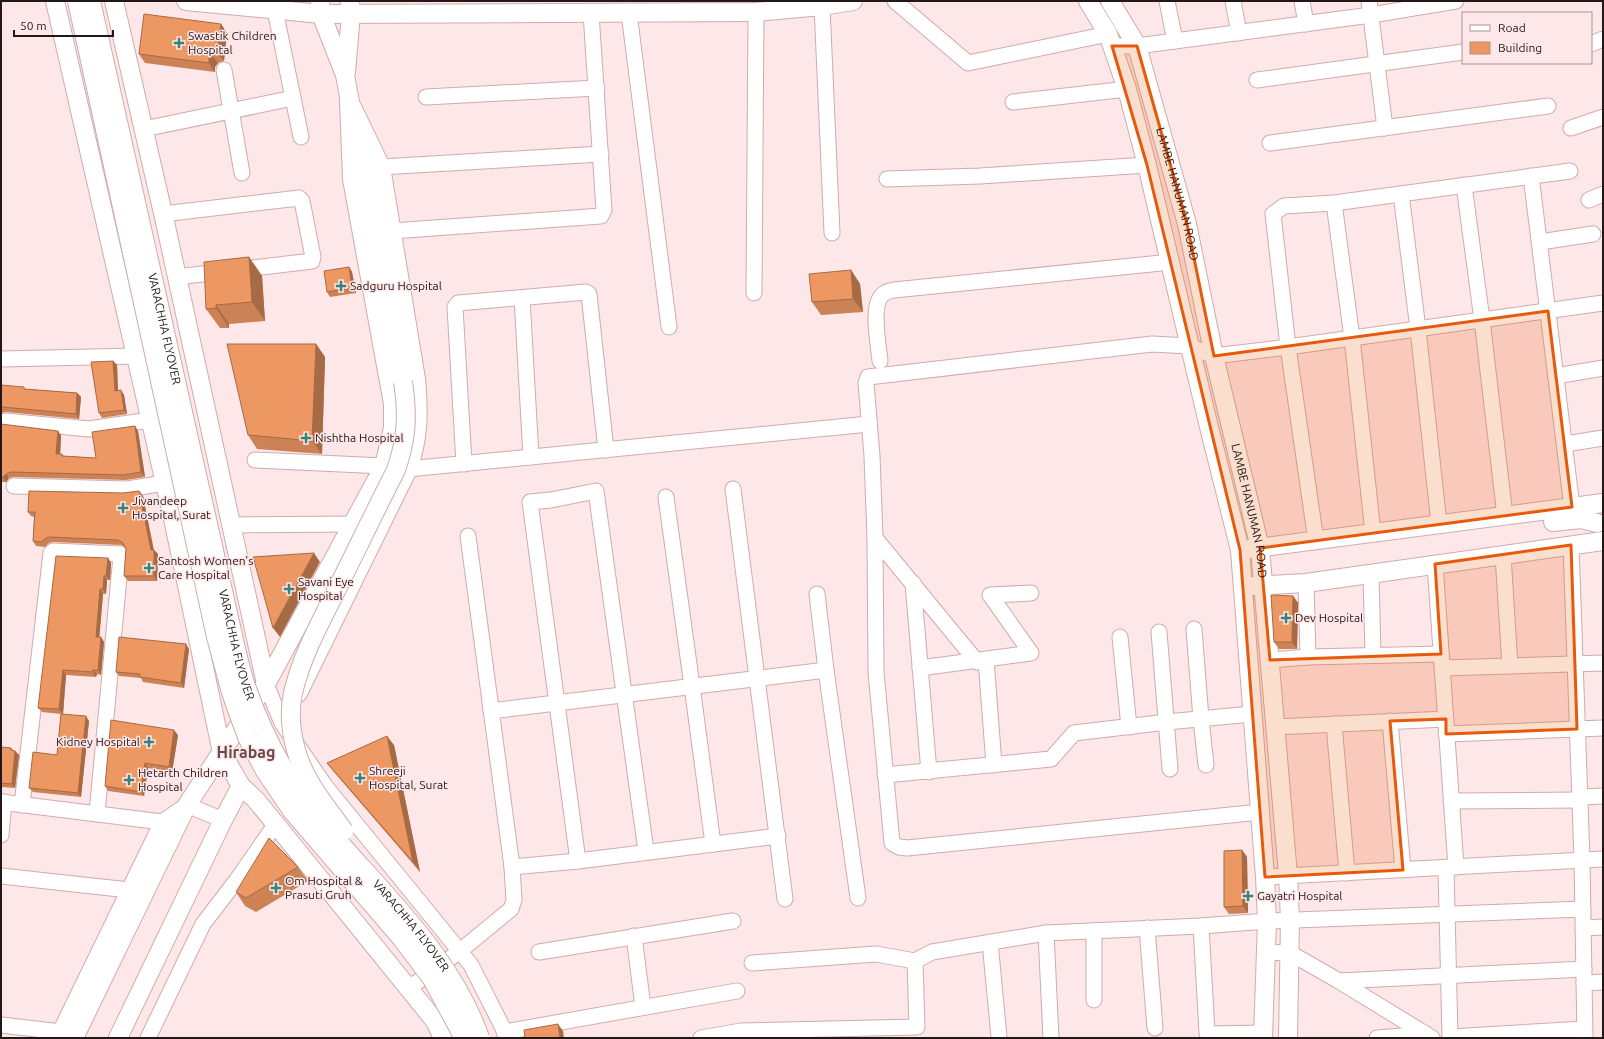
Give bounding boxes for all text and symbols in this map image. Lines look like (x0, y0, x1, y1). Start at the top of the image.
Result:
scale bar (14, 12, 113, 38)
legend (1462, 12, 1592, 64)
text: 50 m (20, 19, 47, 32)
text: Road (1498, 21, 1526, 34)
place label: Swastik Children Hospital (188, 29, 277, 56)
marker: Swastik Children Hospital (173, 37, 185, 49)
text: Building (1498, 41, 1542, 54)
street label: LAMBE HANUMAN ROAD (1154, 126, 1201, 262)
street label: VARACHHA FLYOVER (146, 272, 184, 386)
place label: Sadguru Hospital (350, 279, 442, 292)
marker: Sadguru Hospital (335, 280, 347, 292)
place label: Nishtha Hospital (315, 431, 404, 444)
marker: Nishtha Hospital (300, 432, 312, 444)
street label: LAMBE HANUMAN ROAD (1229, 442, 1270, 579)
place label: Jivandeep Hospital, Surat (132, 494, 211, 521)
marker: Jivandeep Hospital, Surat (117, 502, 129, 514)
place label: Santosh Women's Care Hospital (158, 554, 253, 581)
marker: Santosh Women's Care Hospital (143, 562, 155, 574)
place label: Savani Eye Hospital (298, 575, 354, 602)
marker: Savani Eye Hospital (283, 583, 295, 595)
street label: VARACHHA FLYOVER (217, 588, 258, 702)
place label: Dev Hospital (1295, 611, 1363, 624)
marker: Dev Hospital (1280, 612, 1292, 624)
place label: Kidney Hospital (56, 735, 140, 748)
marker: Kidney Hospital (143, 736, 155, 748)
district label: Hirabag (217, 743, 275, 761)
place label: Shreeji Hospital, Surat (369, 764, 448, 791)
place label: Hetarth Children Hospital (138, 766, 228, 793)
marker: Shreeji Hospital, Surat (354, 772, 366, 784)
marker: Hetarth Children Hospital (123, 774, 135, 786)
place label: Om Hospital & Prasuti Gruh (285, 874, 363, 901)
street label: VARACHHA FLYOVER (370, 877, 452, 974)
marker: Om Hospital & Prasuti Gruh (270, 882, 282, 894)
place label: Gayatri Hospital (1257, 889, 1343, 902)
marker: Gayatri Hospital (1242, 890, 1254, 902)

